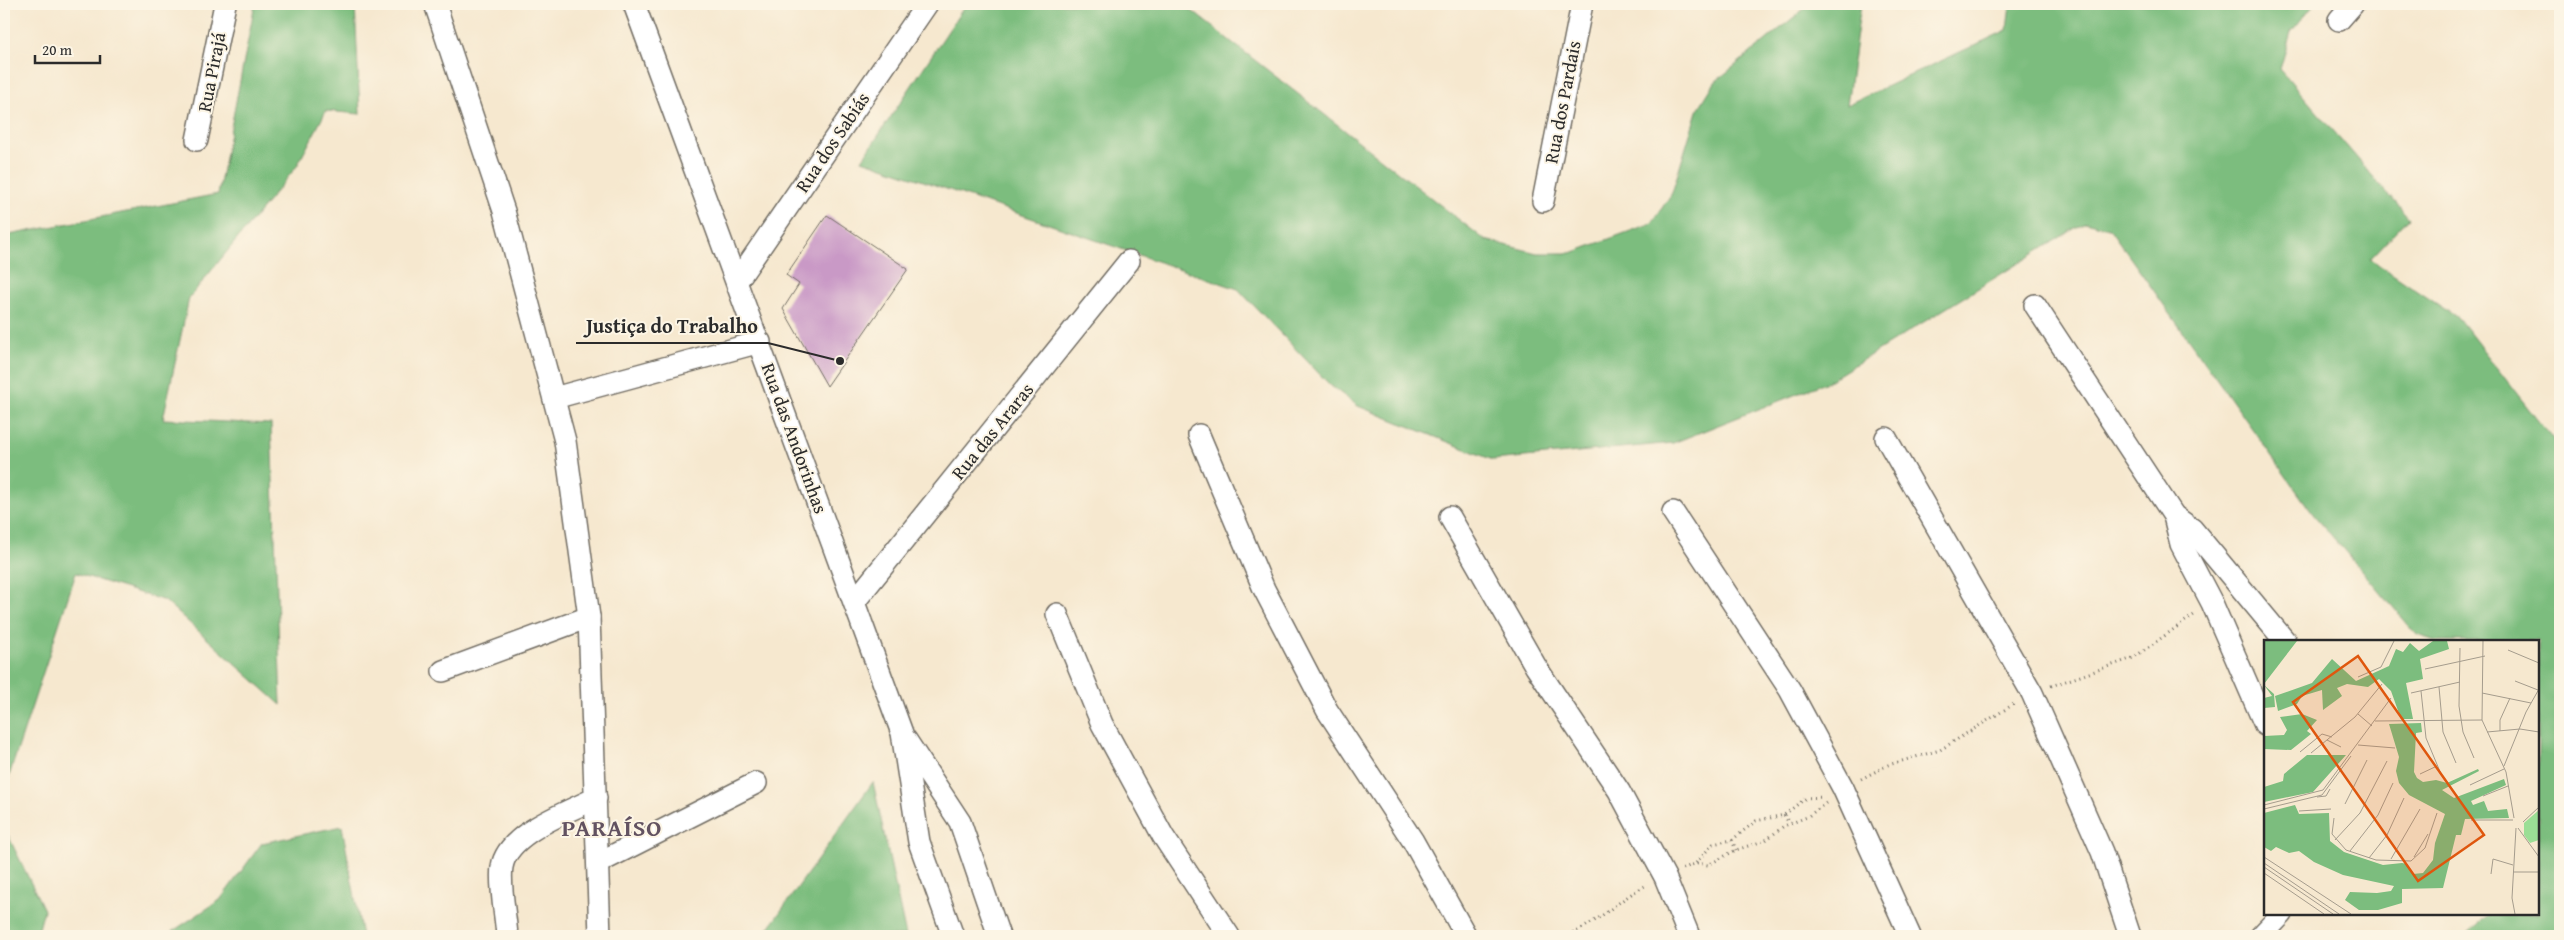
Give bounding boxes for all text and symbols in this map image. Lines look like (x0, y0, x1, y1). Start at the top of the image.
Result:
street label: Rua Pirajá (190, 30, 232, 114)
scale bar (35, 32, 100, 64)
street label: Rua dos Pardais (1536, 38, 1588, 166)
text: 20 m (42, 39, 73, 60)
street label: Rua dos Sabiás (788, 86, 876, 198)
callout: Justiça do Trabalho (576, 308, 768, 343)
text: Justiça do Trabalho (583, 311, 758, 340)
street label: Rua das Andorinhas (755, 359, 835, 517)
street label: Rua das Araras (944, 377, 1040, 485)
inset map (2264, 640, 2539, 915)
district label: PARAÍSO (562, 810, 662, 845)

